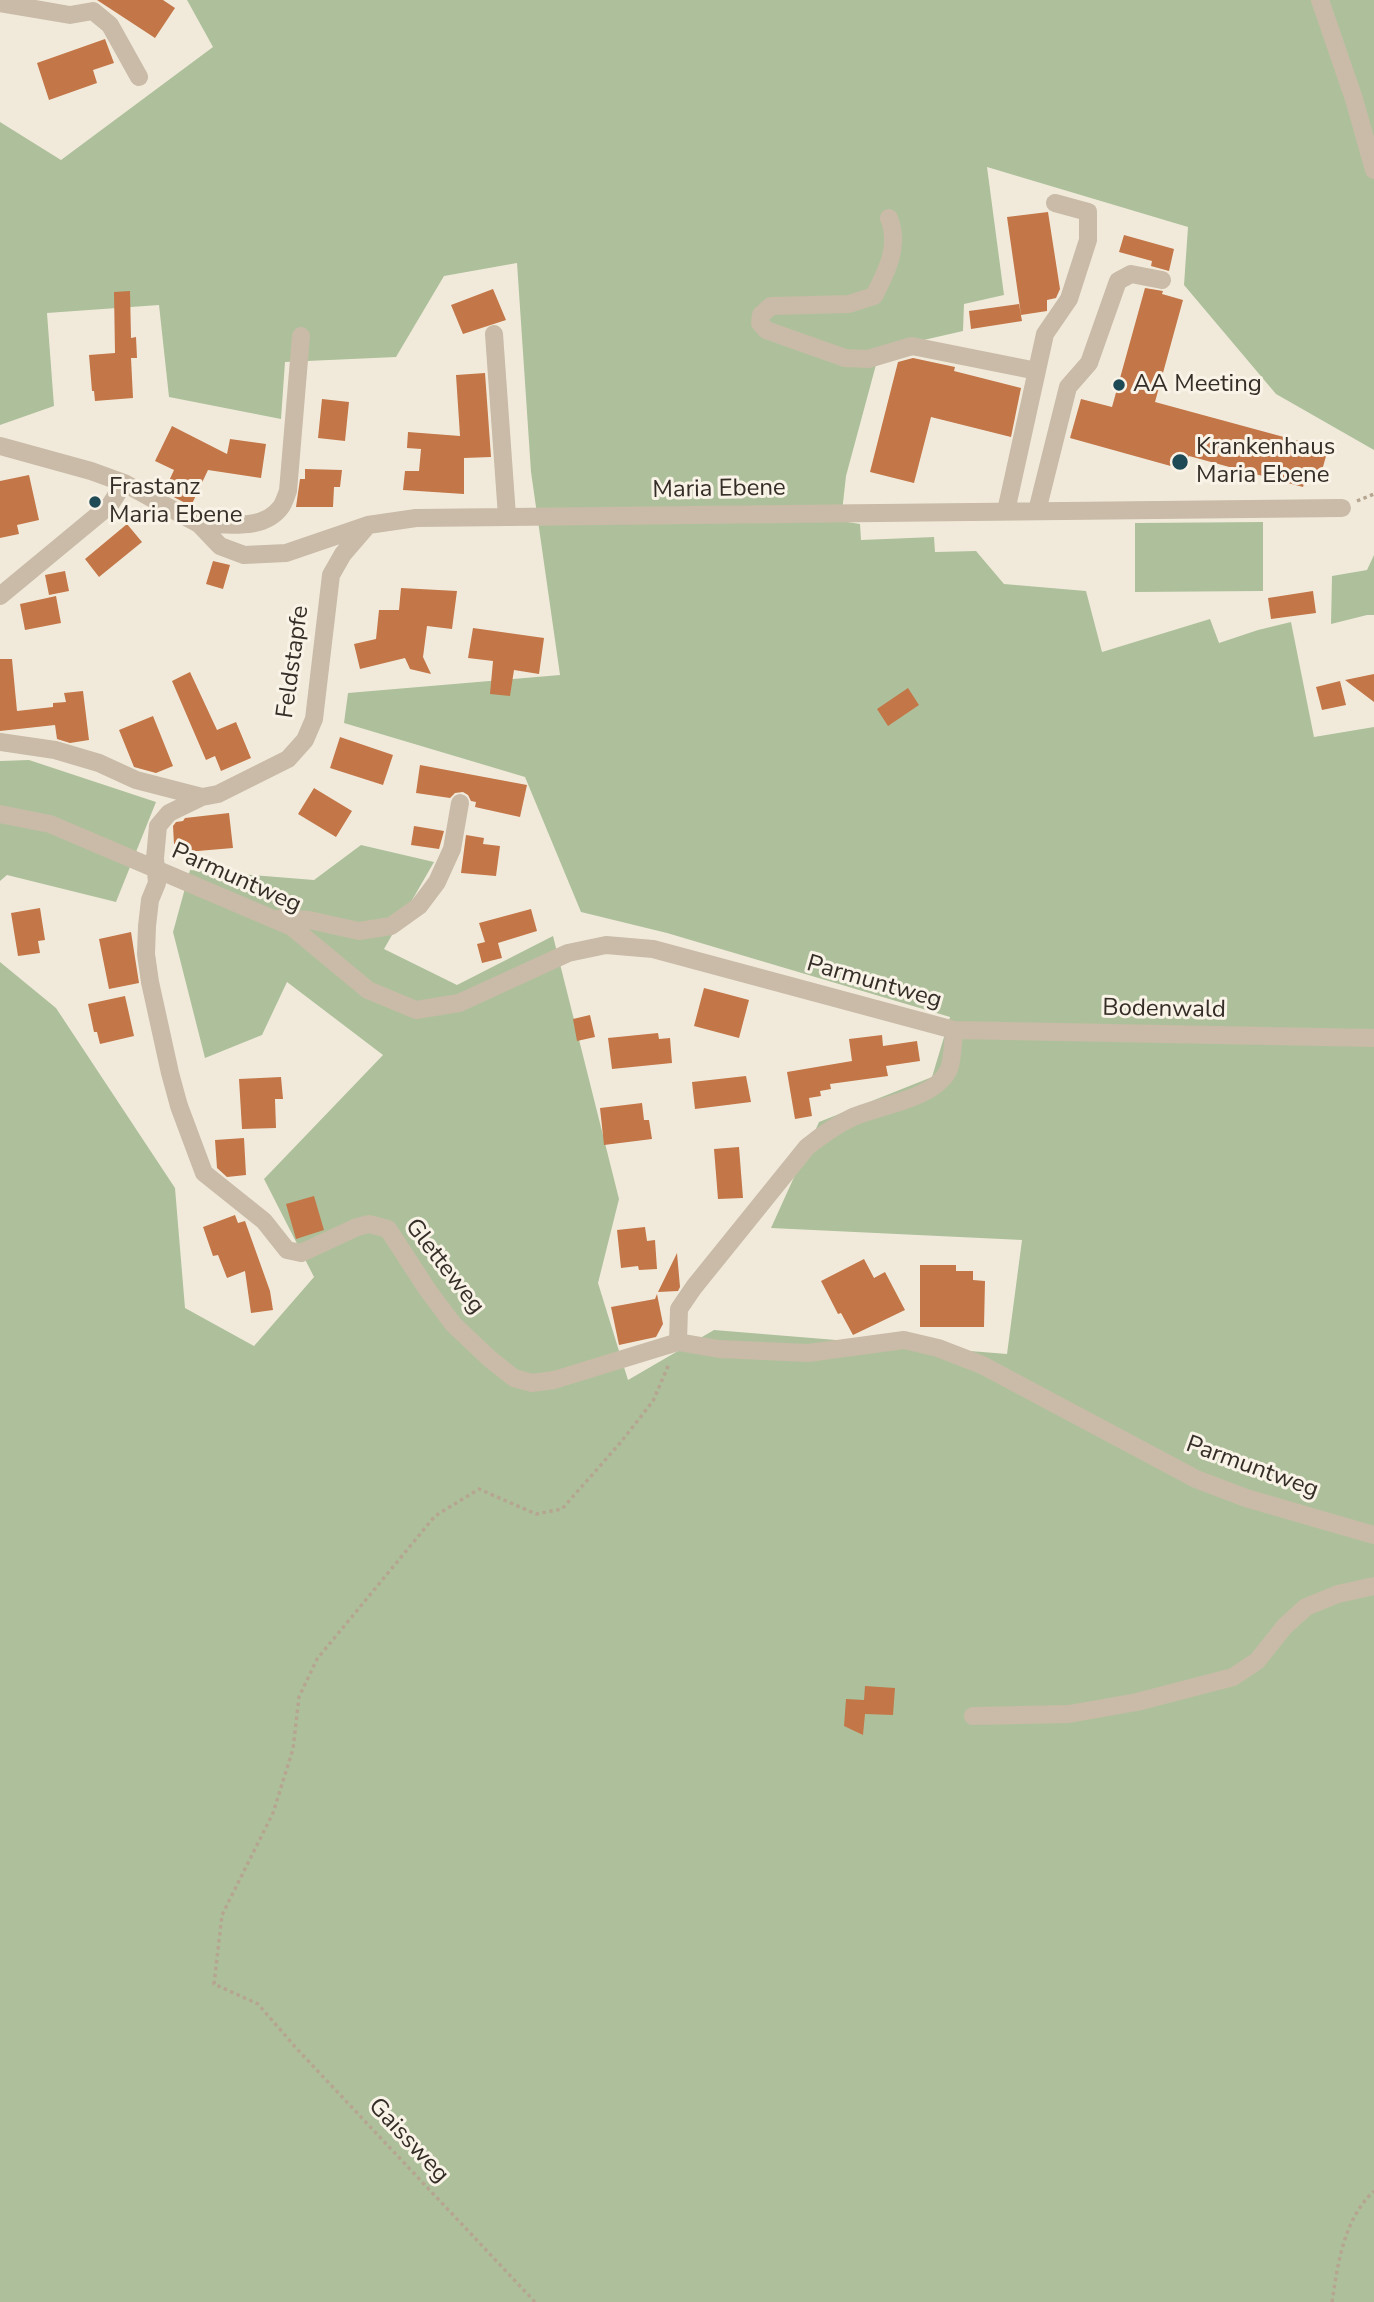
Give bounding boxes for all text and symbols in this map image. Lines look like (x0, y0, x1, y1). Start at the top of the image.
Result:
place label: AA Meeting (1133, 371, 1262, 399)
marker: AA Meeting (1111, 377, 1127, 393)
place label: Krankenhaus Maria Ebene (1196, 434, 1335, 490)
marker: Krankenhaus Maria Ebene (1170, 452, 1190, 472)
place label: Frastanz Maria Ebene (109, 474, 242, 530)
street label: Maria Ebene (652, 474, 786, 506)
marker: Frastanz Maria Ebene (87, 494, 103, 510)
street label: Feldstapfe (272, 604, 316, 720)
street label: Parmuntweg (167, 838, 305, 920)
street label: Parmuntweg (803, 950, 945, 1016)
street label: Bodenwald (1102, 995, 1226, 1025)
street label: Gletteweg (398, 1214, 490, 1320)
street label: Parmuntweg (1182, 1431, 1322, 1505)
street label: Gaissweg (362, 2093, 454, 2189)

